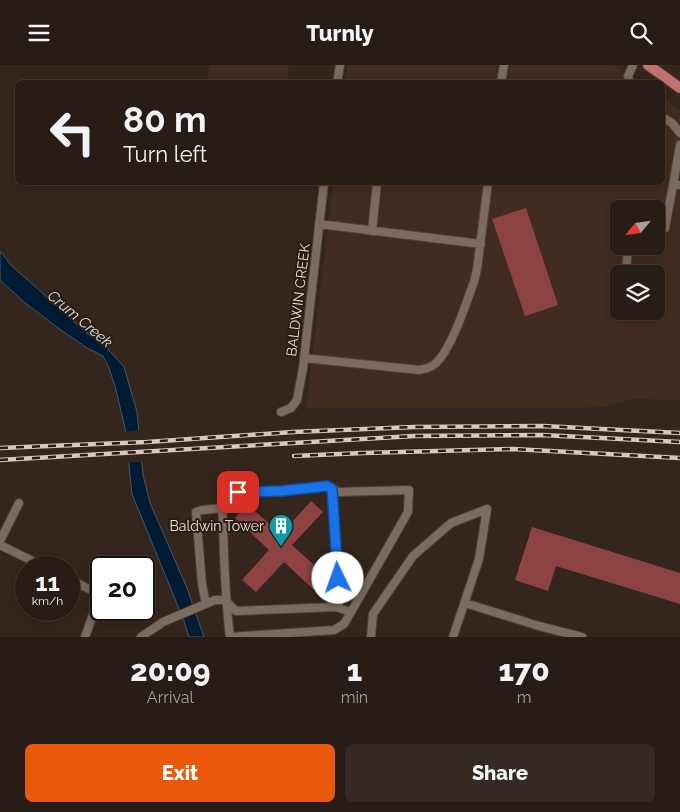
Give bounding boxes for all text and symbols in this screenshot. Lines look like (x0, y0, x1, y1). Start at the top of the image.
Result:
icon: menu (25, 19, 53, 47)
icon: search (627, 19, 655, 47)
text: Turnly (306, 20, 374, 46)
text: 80 m (123, 99, 207, 140)
icon: left (40, 100, 105, 165)
text: Turn left (123, 141, 207, 167)
north arrow (610, 200, 665, 255)
map controls (610, 200, 665, 320)
street label: BALDWIN CREEK (283, 243, 313, 357)
button: layers (610, 265, 665, 320)
water label: Crum Creek (44, 287, 116, 351)
pin (217, 471, 259, 513)
icon: arrive (224, 478, 252, 506)
building icon: Baldwin Tower (268, 513, 294, 547)
place label: Baldwin Tower (169, 518, 264, 534)
position arrow (311, 551, 363, 603)
speed limit sign: 20 (90, 556, 155, 621)
text: 11 (35, 567, 60, 597)
text: km/h (32, 594, 63, 608)
text: 20:09 (130, 653, 210, 688)
text: 1 (347, 653, 362, 688)
text: 170 (498, 653, 550, 688)
text: Arrival (147, 688, 194, 707)
text: min (341, 688, 368, 707)
text: m (517, 688, 531, 707)
button: Exit (25, 744, 335, 802)
button: Share (345, 744, 655, 802)

